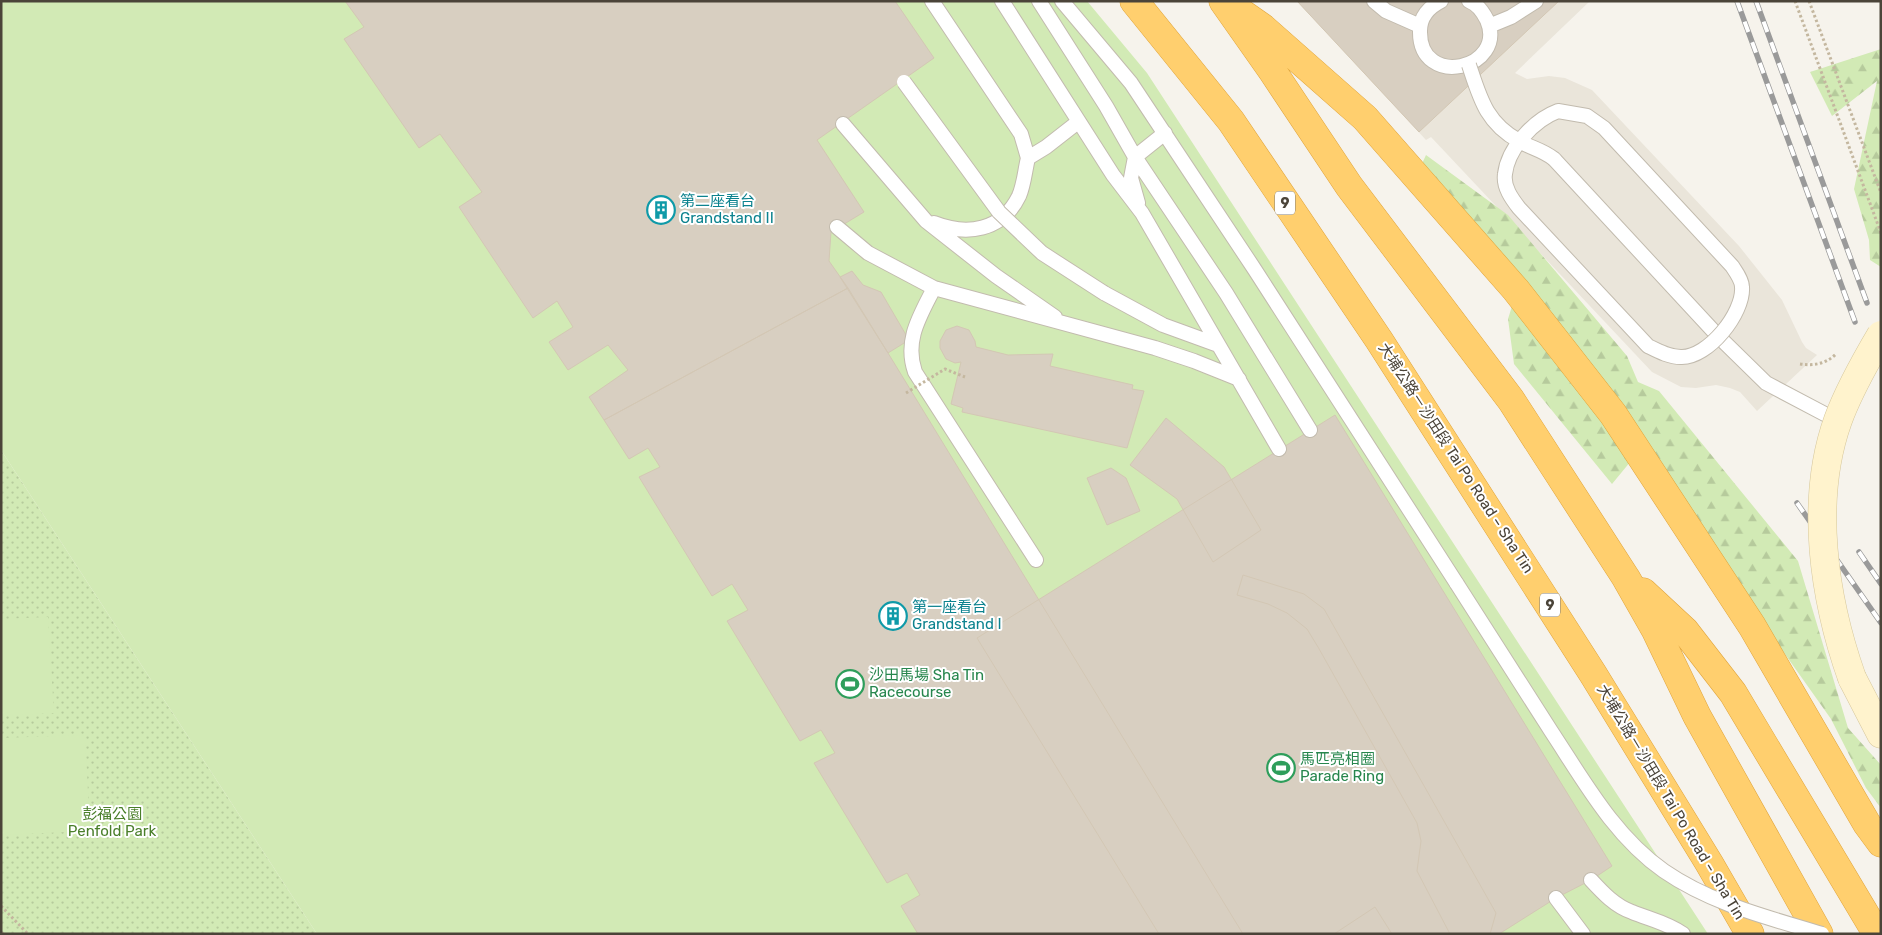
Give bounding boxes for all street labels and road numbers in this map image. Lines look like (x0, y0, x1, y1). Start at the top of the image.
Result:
road number: 9 (1275, 192, 1295, 214)
street label: 大埔公路－沙田段 Tai Po Road – Sha Tin (1375, 339, 1537, 577)
road number: 9 (1540, 594, 1560, 616)
street label: 大埔公路－沙田段 Tai Po Road – Sha Tin (1593, 681, 1749, 923)

